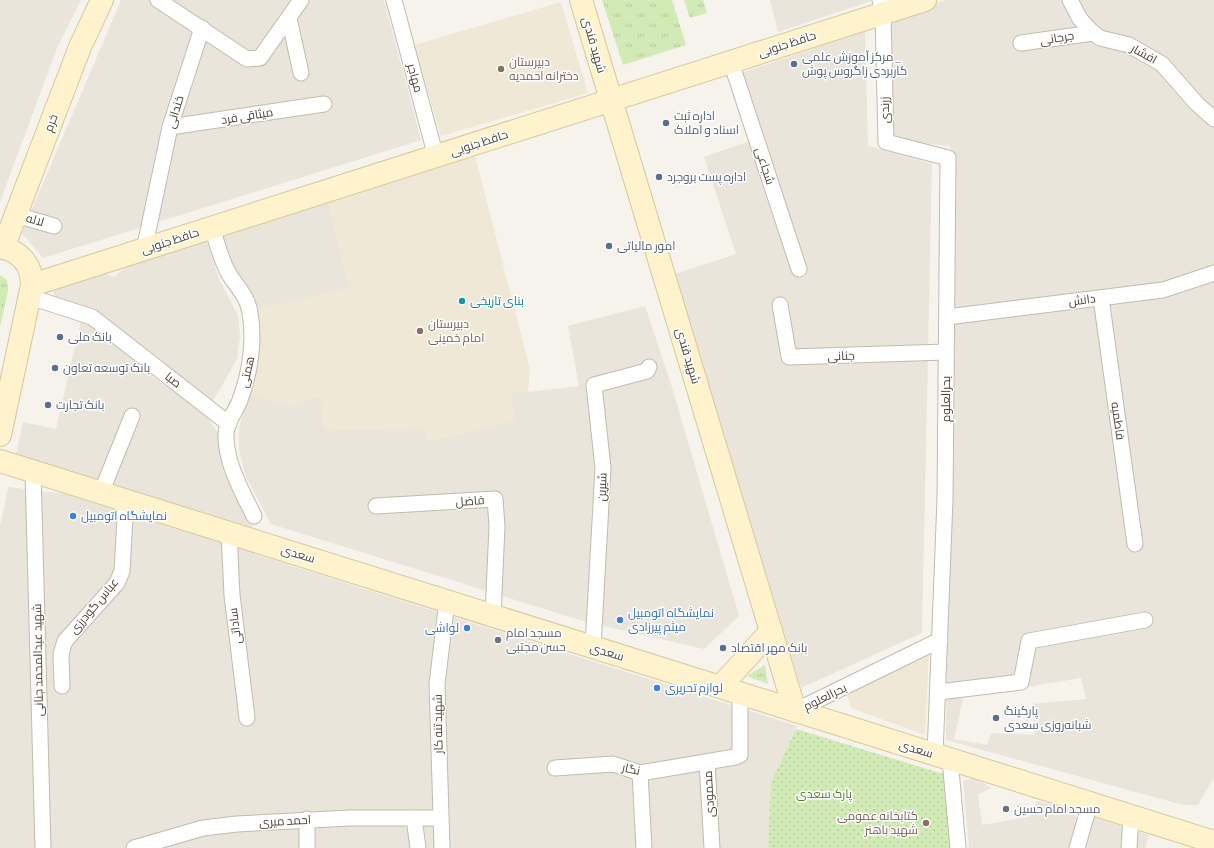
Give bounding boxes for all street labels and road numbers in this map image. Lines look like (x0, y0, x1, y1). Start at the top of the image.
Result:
street label: شهید قندی (579, 16, 608, 75)
street label: حافظ جنوبی (757, 29, 818, 60)
street label: جرجانی (1039, 29, 1075, 48)
street label: افشار (1128, 42, 1159, 67)
street label: مهاجر (404, 61, 425, 94)
street label: خندانی (164, 94, 187, 130)
street label: زرندی (879, 97, 892, 123)
street label: میثاقی فرد (220, 106, 274, 127)
street label: خرم (42, 113, 62, 134)
street label: حافظ جنوبی (449, 128, 510, 159)
street label: شجاعی (752, 146, 777, 186)
street label: لاله (25, 212, 45, 228)
street label: حافظ جنوبی (140, 226, 201, 257)
street label: دانش (1068, 292, 1097, 309)
street label: شهید قندی (673, 327, 702, 386)
street label: جنانی (827, 350, 855, 363)
street label: همتی (238, 355, 257, 389)
street label: صبا (162, 370, 183, 391)
street label: بحرالعلوم (940, 376, 954, 422)
street label: فاطمیه (1108, 401, 1127, 441)
street label: شیرین (596, 472, 609, 502)
street label: فاضل (455, 494, 485, 509)
street label: سعدی (279, 543, 316, 566)
street label: عباس گودرزی (67, 576, 121, 637)
street label: شهید عبدالمحمد جنانی (31, 603, 46, 716)
street label: ساداتی (227, 607, 244, 645)
street label: سعدی (588, 641, 625, 664)
street label: بحرالعلوم (802, 681, 849, 714)
street label: شهید تنه کار (431, 694, 446, 755)
street label: سعدی (897, 738, 934, 761)
street label: نگار (620, 761, 641, 778)
street label: محمودی (702, 770, 717, 818)
street label: احمد میری (259, 814, 311, 829)

